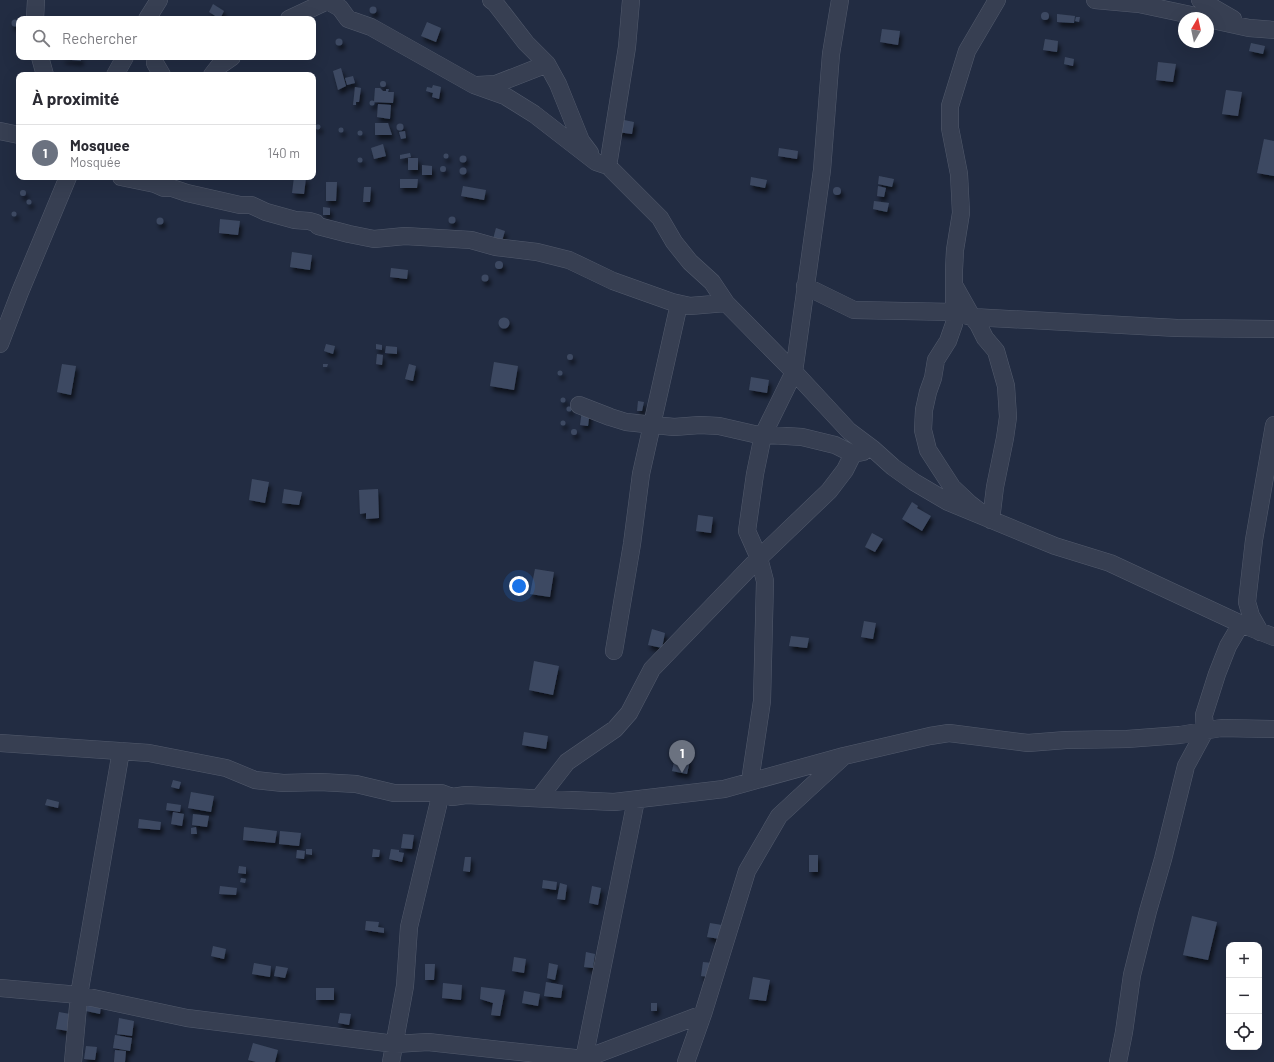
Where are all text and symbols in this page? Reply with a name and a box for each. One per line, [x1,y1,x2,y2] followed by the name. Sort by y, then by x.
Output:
[1178,12,1214,48] north arrow
[16,16,316,60] search box
[30,27,52,49] icon: search
[62,29,138,47] text: Rechercher
[32,88,119,108] text: À proximité
[70,136,130,154] text: Mosquee
[43,145,47,161] text: 1
[268,145,300,161] text: 140 m
[70,154,121,170] text: Mosquée
[509,576,529,596] your location
[669,740,695,773] pin: 1
[1226,942,1262,1050] map controls
[1226,942,1262,978] button: +
[1226,978,1262,1014] button: −
[1226,1014,1262,1050] button: locate

